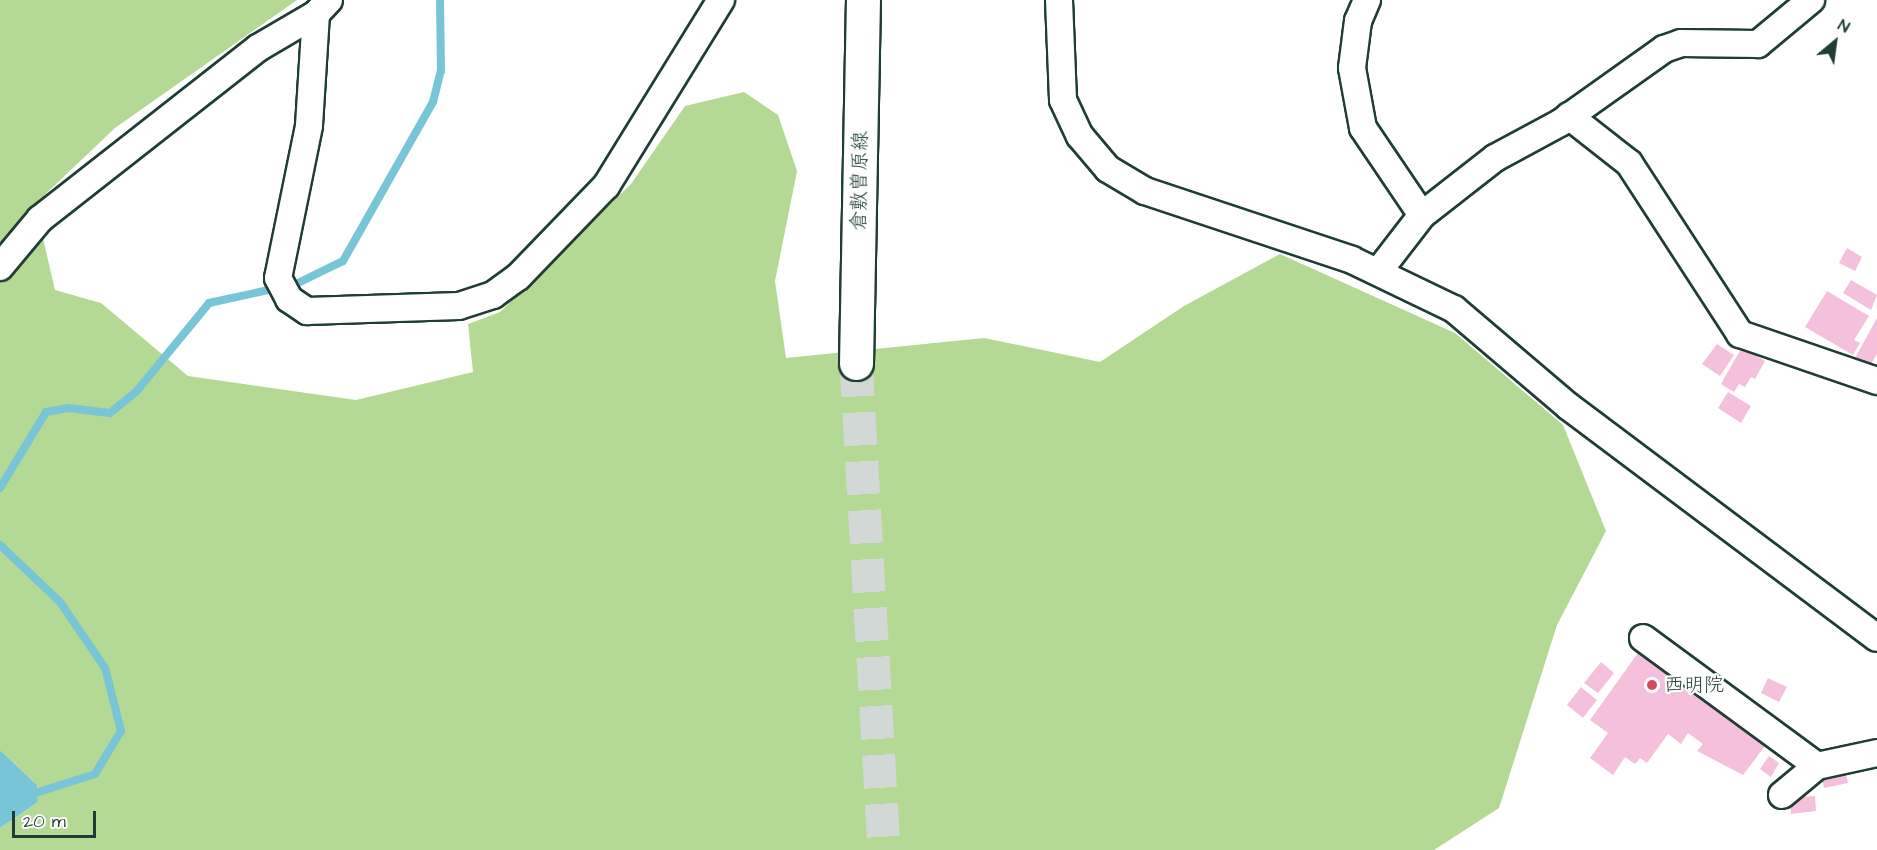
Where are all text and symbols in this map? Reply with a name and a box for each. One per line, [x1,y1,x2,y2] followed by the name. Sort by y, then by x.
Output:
[1805,12,1865,72] north arrow
[1834,14,1853,38] text: N
[847,131,873,231] street label: 倉敷曽原線
[1664,673,1724,697] place label: 西明院
[1645,678,1659,692] marker: 西明院
[15,799,99,837] scale bar
[23,809,66,834] text: 20 m

